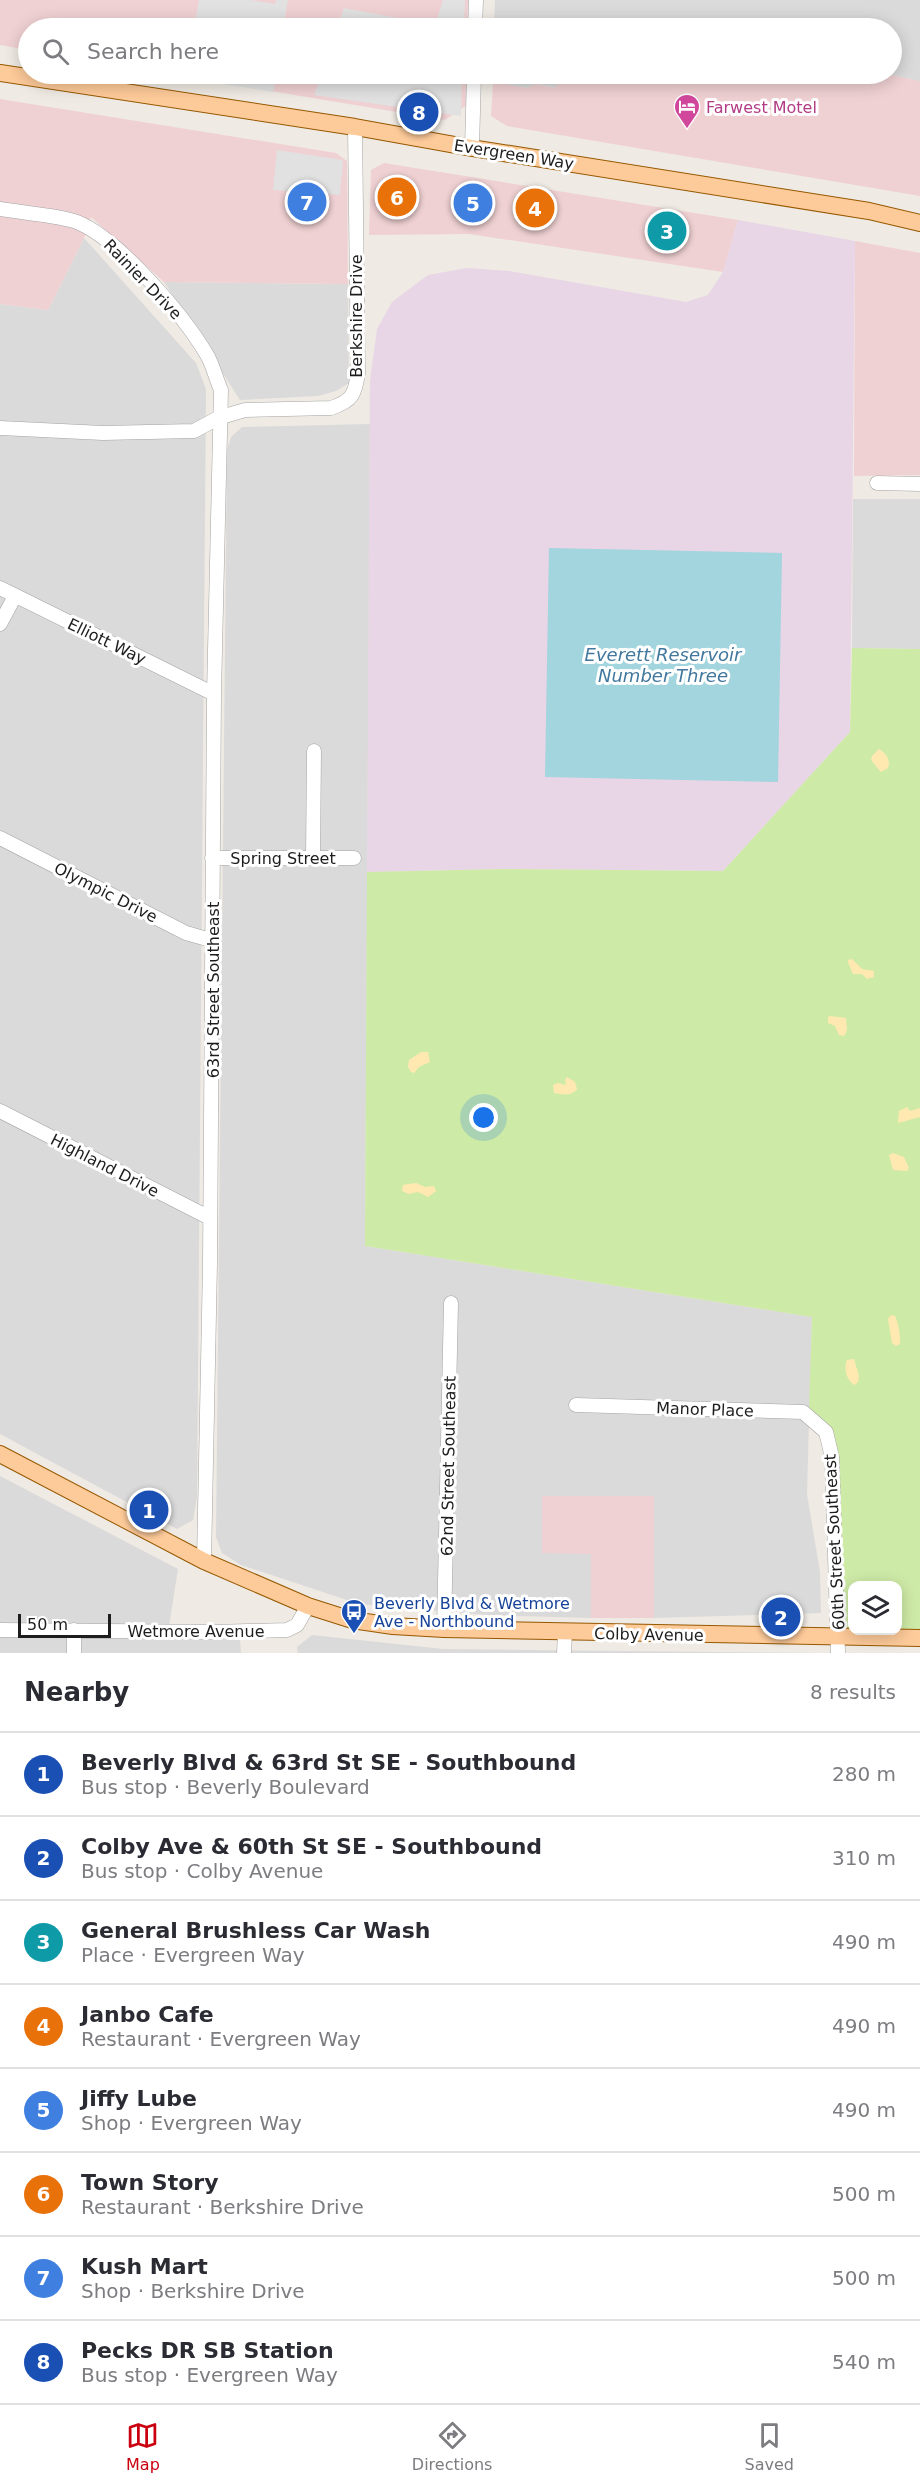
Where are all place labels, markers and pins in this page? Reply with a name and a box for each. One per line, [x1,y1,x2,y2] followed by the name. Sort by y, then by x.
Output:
[400,90,438,134] pin: 8
[672,92,702,130] hotel icon: Farwest Motel
[706,98,817,117] place label: Farwest Motel
[378,174,416,220] pin: 6
[288,180,326,224] pin: 7
[454,180,492,226] pin: 5
[516,186,554,230] pin: 4
[648,208,686,254] pin: 3
[130,1488,168,1532] pin: 1
[374,1594,570,1631] place label: Beverly Blvd & Wetmore Ave - Northbound
[762,1594,800,1640] pin: 2
[339,1597,369,1635] bus stop icon: Beverly Blvd & Wetmore Ave - Northbound

